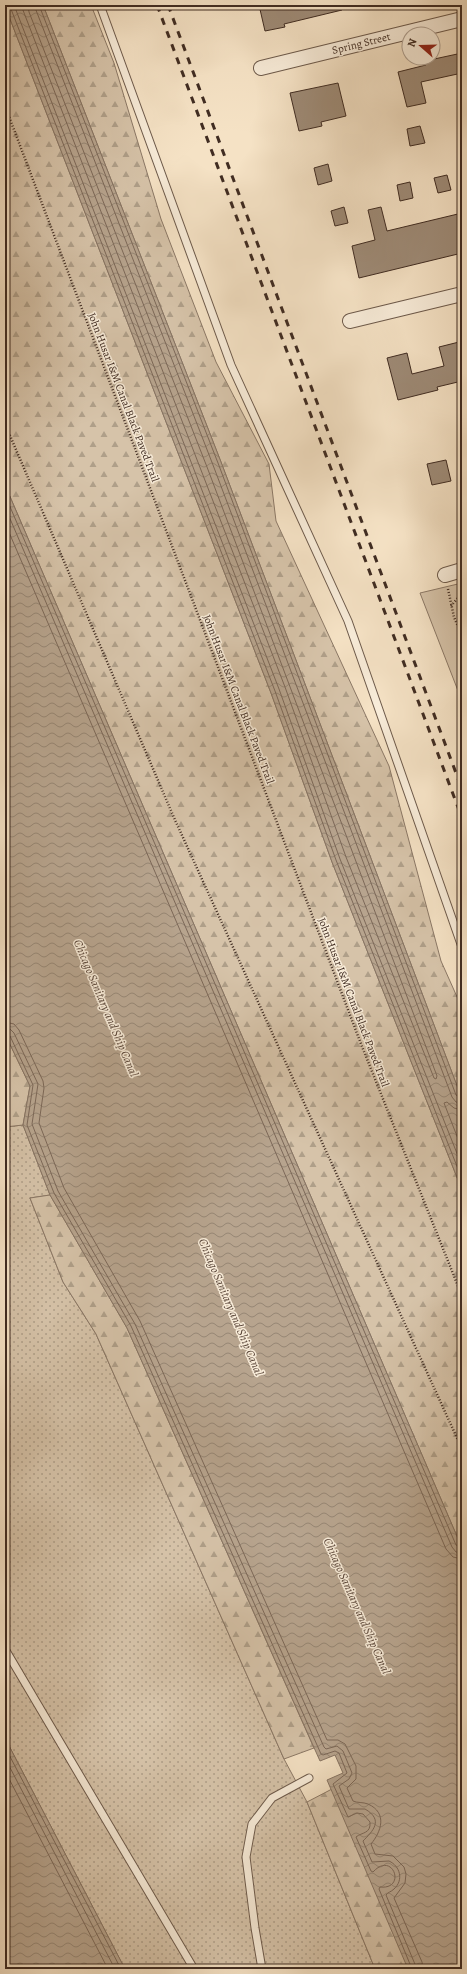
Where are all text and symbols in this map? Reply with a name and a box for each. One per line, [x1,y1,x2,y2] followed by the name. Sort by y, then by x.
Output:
[401,26,441,66] north arrow
[330,29,392,58] street label: Spring Street
[404,36,420,49] text: N
[84,310,163,484] street label: John Husar I&M Canal Black Paved Trail
[199,612,278,786] street label: John Husar I&M Canal Black Paved Trail
[314,915,393,1089] street label: John Husar I&M Canal Black Paved Trail
[70,937,142,1079] water label: Chicago Sanitary and Ship Canal
[195,1236,267,1378] water label: Chicago Sanitary and Ship Canal
[320,1535,394,1677] water label: Chicago Sanitary and Ship Canal

